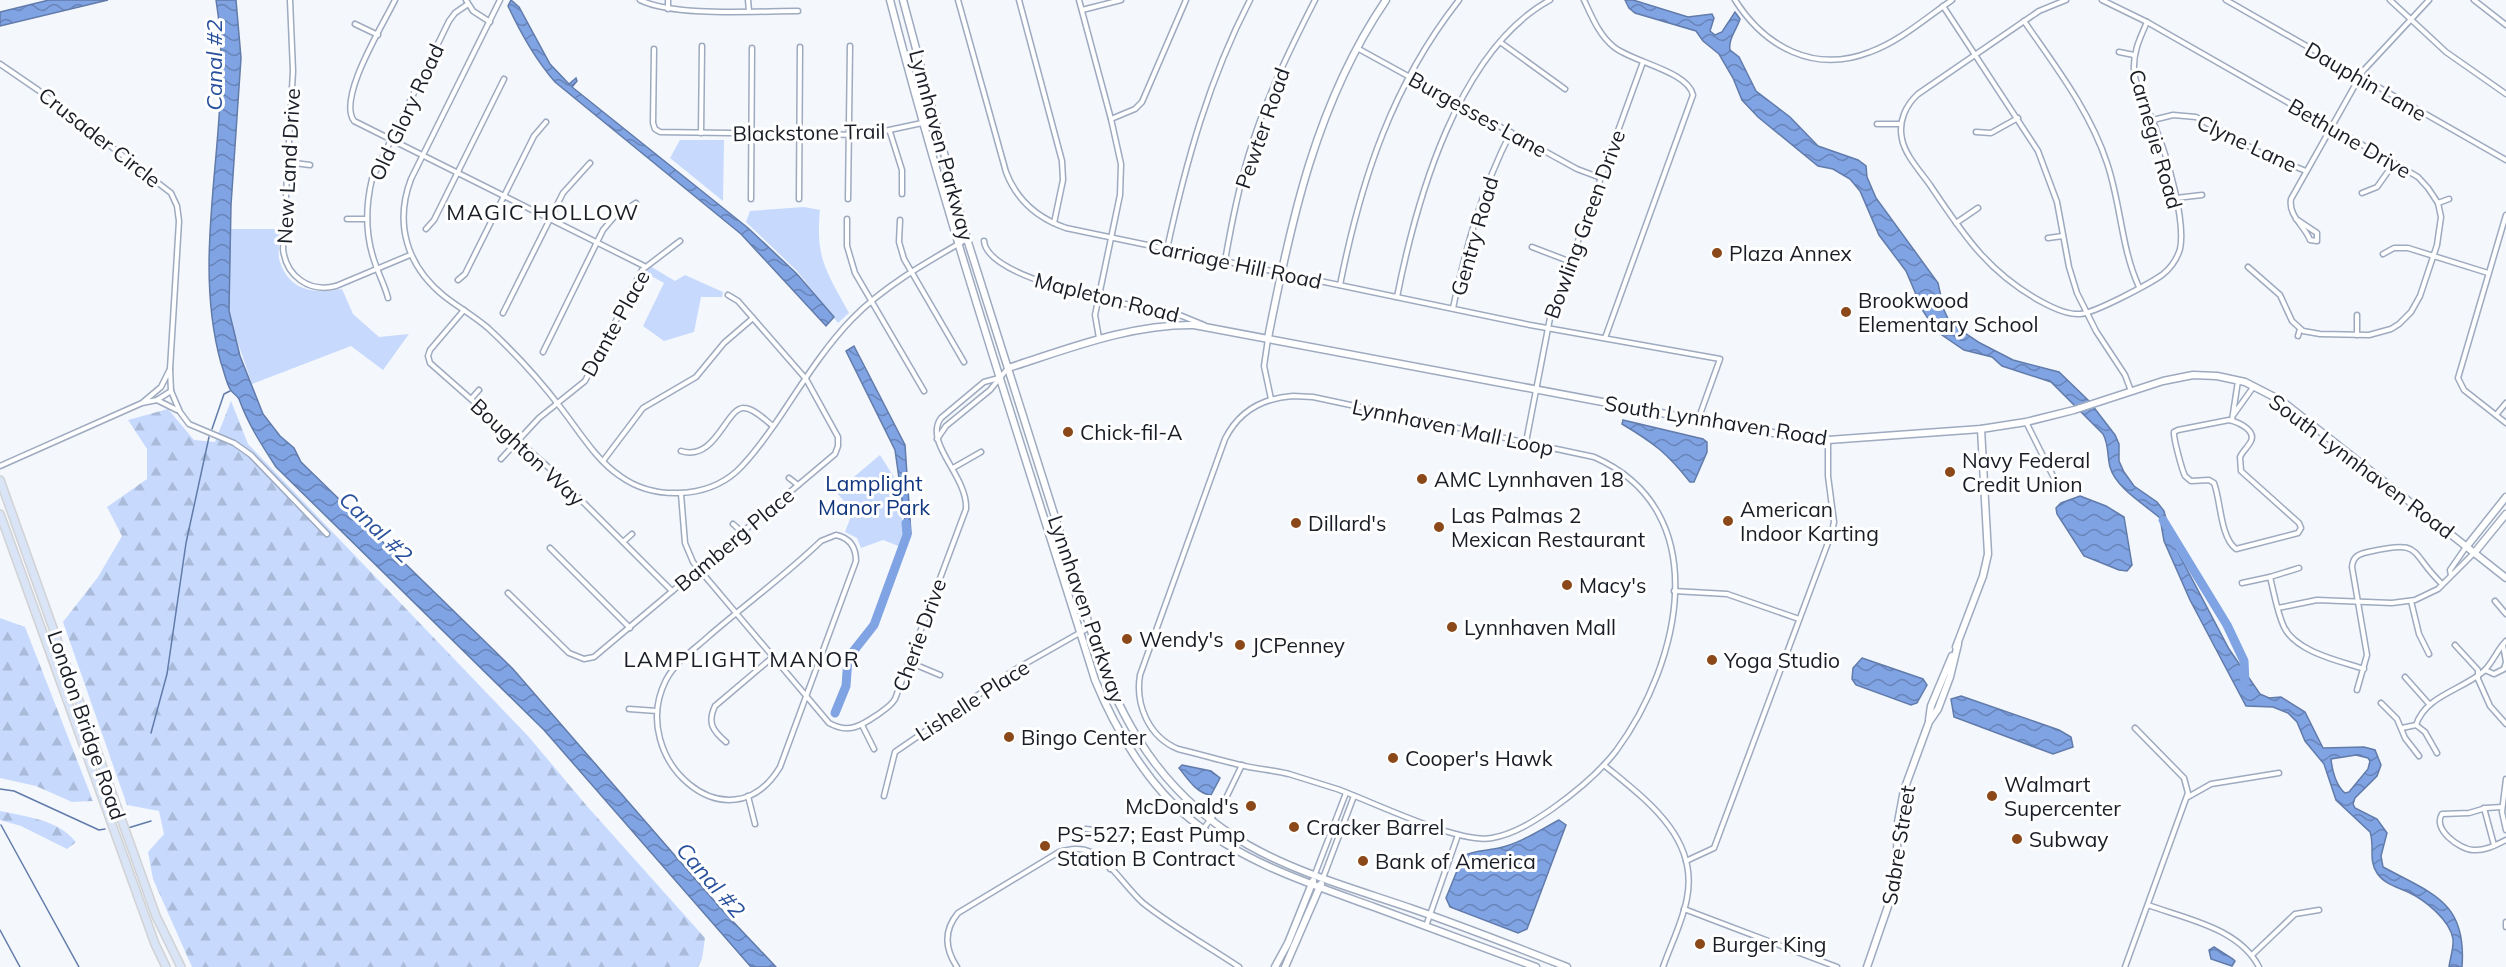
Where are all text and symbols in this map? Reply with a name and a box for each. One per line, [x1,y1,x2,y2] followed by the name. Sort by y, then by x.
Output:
[200,19,228,111] water label: Canal #2
[2301,36,2431,126] street label: Dauphin Lane
[363,39,449,185] street label: Old Glory Road
[904,47,980,243] street label: Lynnhaven Parkway
[1229,64,1295,192] street label: Pewter Road
[1404,65,1552,163] street label: Burgesses Lane
[2124,66,2188,212] street label: Carnegie Road
[34,81,166,193] street label: Crusader Circle
[271,87,305,245] street label: New Land Drive
[2284,92,2416,184] street label: Bethune Drive
[2193,109,2301,177] street label: Clyne Lane
[732,118,886,146] street label: Blackstone Trail
[1538,126,1630,322] street label: Bowling Green Drive
[1445,173,1503,299] street label: Gentry Road
[446,198,640,226] district label: MAGIC HOLLOW
[1146,232,1324,294] street label: Carriage Hill Road
[1729,240,1852,266] place label: Plaza Annex
[1710,246,1724,260] marker: Plaza Annex
[575,265,655,381] street label: Dante Place
[1032,266,1182,328] street label: Mapleton Road
[1858,287,2039,337] place label: Brookwood Elementary School
[1839,305,1853,319] marker: Brookwood Elementary School
[2264,388,2460,544] street label: South Lynnhaven Road
[1603,390,1829,450] street label: South Lynnhaven Road
[466,393,590,511] street label: Boughton Way
[1350,393,1556,461] street label: Lynnhaven Mall Loop
[1080,419,1183,445] place label: Chick-fil-A
[1061,425,1075,439] marker: Chick-fil-A
[1962,447,2090,497] place label: Navy Federal Credit Union
[1943,465,1957,479] marker: Navy Federal Credit Union
[1434,466,1624,492] place label: AMC Lynnhaven 18
[818,470,930,520] park label: Lamplight Manor Park
[1415,472,1429,486] marker: AMC Lynnhaven 18
[669,482,799,596] street label: Bamberg Place
[333,485,419,569] water label: Canal #2
[1740,496,1879,546] place label: American Indoor Karting
[1451,502,1645,552] place label: Las Palmas 2 Mexican Restaurant
[1308,510,1386,536] place label: Dillard's
[1043,512,1131,706] street label: Lynnhaven Parkway
[1721,514,1735,528] marker: American Indoor Karting
[1289,516,1303,530] marker: Dillard's
[1432,520,1446,534] marker: Las Palmas 2 Mexican Restaurant
[1579,572,1646,598] place label: Macy's
[887,575,951,695] street label: Cherie Drive
[1560,578,1574,592] marker: Macy's
[1464,614,1616,640] place label: Lynnhaven Mall
[1445,620,1459,634] marker: Lynnhaven Mall
[1139,626,1224,652] place label: Wendy's
[42,627,132,823] street label: London Bridge Road
[1120,632,1134,646] marker: Wendy's
[1252,632,1345,658] place label: JCPenney
[1233,638,1247,652] marker: JCPenney
[624,645,860,673] district label: LAMPLIGHT MANOR
[1723,647,1840,673] place label: Yoga Studio
[1705,653,1719,667] marker: Yoga Studio
[910,654,1034,746] street label: Lishelle Place
[1021,724,1147,750] place label: Bingo Center
[1002,730,1016,744] marker: Bingo Center
[1405,745,1553,771] place label: Cooper's Hawk
[1386,751,1400,765] marker: Cooper's Hawk
[2004,771,2121,821] place label: Walmart Supercenter
[1876,783,1920,907] street label: Sabre Street
[1985,789,1999,803] marker: Walmart Supercenter
[1125,793,1239,819] place label: McDonald's
[1244,799,1258,813] marker: McDonald's
[1306,814,1444,840] place label: Cracker Barrel
[1287,820,1301,834] marker: Cracker Barrel
[1057,821,1245,871] place label: PS-527; East Pump Station B Contract
[2029,826,2108,852] place label: Subway
[2010,832,2024,846] marker: Subway
[670,836,752,924] water label: Canal #2
[1038,839,1052,853] marker: PS-527; East Pump Station B Contract
[1375,848,1536,874] place label: Bank of America
[1356,854,1370,868] marker: Bank of America
[1712,931,1826,957] place label: Burger King
[1693,937,1707,951] marker: Burger King

